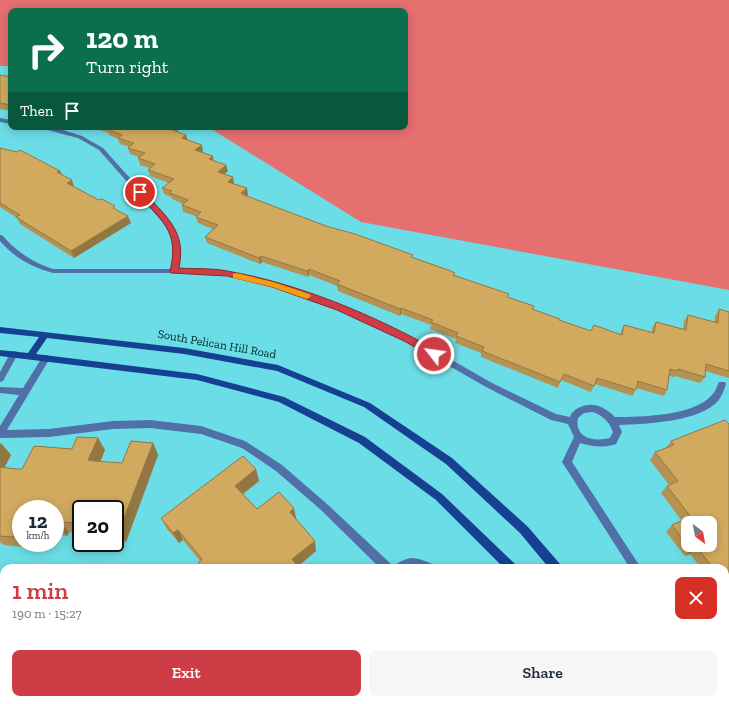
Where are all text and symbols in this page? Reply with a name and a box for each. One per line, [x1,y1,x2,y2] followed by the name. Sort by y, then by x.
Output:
[86,22,158,55] text: 120 m
[20,24,72,76] icon: right
[86,56,168,78] text: Turn right
[61,100,83,122] icon: arrive
[20,102,53,120] text: Then
[123,175,157,209] pin
[129,181,151,203] icon: arrive
[157,327,278,361] street label: South Pelican Hill Road
[413,333,455,375] position arrow
[72,500,124,552] speed limit sign: 20
[29,509,47,533] text: 12
[681,516,717,552] north arrow
[681,516,717,552] map controls
[27,530,49,542] text: km/h
[12,576,68,605] text: 1 min
[675,577,717,619] button: close
[12,606,82,621] text: 190 m · 15:27
[12,650,361,696] button: Exit
[369,650,717,696] button: Share

